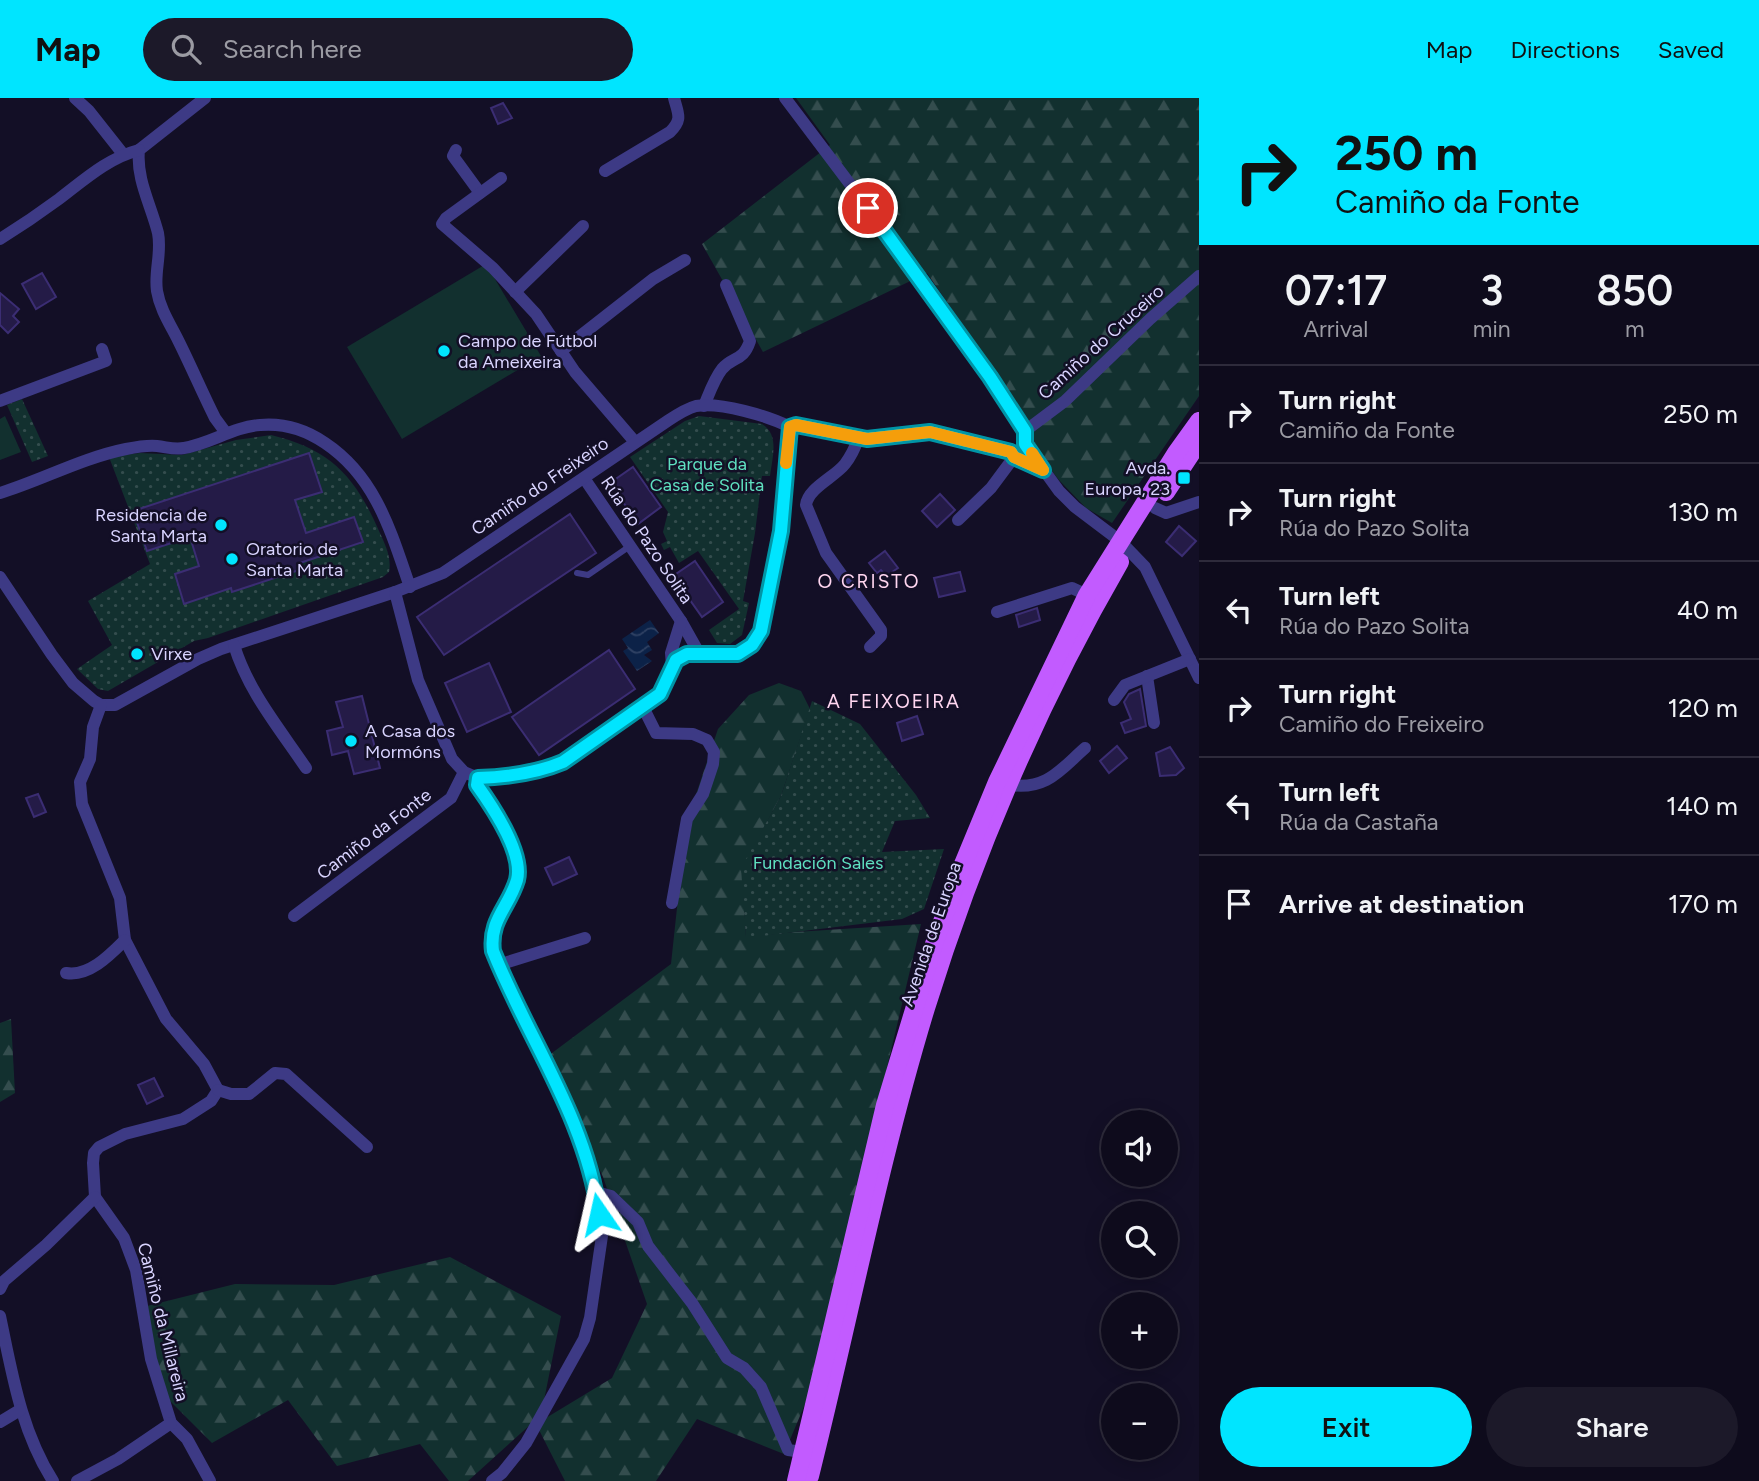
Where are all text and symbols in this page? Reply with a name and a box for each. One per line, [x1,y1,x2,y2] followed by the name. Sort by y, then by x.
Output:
[143,18,633,81] search box
[35,30,101,69] text: Map
[167,30,205,68] icon: search
[223,33,362,65] text: Search here
[1426,35,1472,64] text: Map
[1510,35,1620,64] text: Directions
[1658,35,1724,64] text: Saved
[1335,123,1478,182] text: 250 m
[1220,126,1311,217] icon: right
[838,178,898,238] pin
[1335,183,1579,221] text: Camiño da Fonte
[849,189,887,227] icon: arrive
[1285,265,1387,316] text: 07:17
[1480,265,1503,316] text: 3
[1596,265,1673,316] text: 850
[1034,280,1168,404] street label: Camiño do Cruceiro
[1303,315,1368,343] text: Arrival
[1473,315,1511,343] text: min
[1625,315,1645,343] text: m
[458,330,597,373] place label: Campo de Fútbol da Ameixeira
[436,343,452,359] marker: Campo de Fútbol da Ameixeira
[1279,384,1396,416] text: Turn right
[1220,395,1258,433] icon: right
[1663,398,1738,430] text: 250 m
[1279,416,1455,444] text: Camiño da Fonte
[467,432,613,540] street label: Camiño do Freixeiro
[650,453,764,496] park label: Parque da Casa de Solita
[1085,457,1170,500] place label: Avda. Europa, 23
[1176,470,1192,486] marker: Avda. Europa, 23
[596,472,698,608] street label: Rúa do Pazo Solita
[1279,482,1396,514] text: Turn right
[1220,493,1258,531] icon: right
[1668,496,1738,528] text: 130 m
[95,504,207,547] place label: Residencia de Santa Marta
[1279,514,1470,542] text: Rúa do Pazo Solita
[213,517,229,533] marker: Residencia de Santa Marta
[246,538,343,581] place label: Oratorio de Santa Marta
[224,551,240,567] marker: Oratorio de Santa Marta
[817,570,921,593] district label: O CRISTO
[1279,580,1380,612] text: Turn left
[1220,591,1258,629] icon: left
[1677,594,1738,626] text: 40 m
[1279,612,1470,640] text: Rúa do Pazo Solita
[151,643,192,665] place label: Virxe
[129,646,145,662] marker: Virxe
[1279,678,1396,710] text: Turn right
[1220,689,1258,727] icon: right
[827,690,961,713] district label: A FEIXOEIRA
[1668,692,1738,724] text: 120 m
[1279,710,1484,738] text: Camiño do Freixeiro
[365,720,455,763] place label: A Casa dos Mormóns
[343,733,359,749] marker: A Casa dos Mormóns
[1279,776,1380,808] text: Turn left
[312,784,436,884] street label: Camiño da Fonte
[1220,787,1258,825] icon: left
[1666,790,1738,822] text: 140 m
[1279,808,1439,836] text: Rúa da Castaña
[753,852,883,874] park label: Fundación Sales
[896,859,966,1009] street label: Avenida de Europa
[1220,885,1258,923] icon: arrive
[1279,888,1524,920] text: Arrive at destination
[1668,888,1738,920] text: 170 m
[1101,1110,1178,1460] map controls
[1101,1110,1178,1187] button: sound
[562,1177,636,1251] position arrow
[1101,1201,1178,1278] button: search
[133,1240,193,1404] street label: Camiño da Millareira
[1101,1292,1178,1369] button: +
[1101,1383,1178,1460] button: −
[1220,1387,1472,1467] button: Exit
[1486,1387,1738,1467] button: Share

